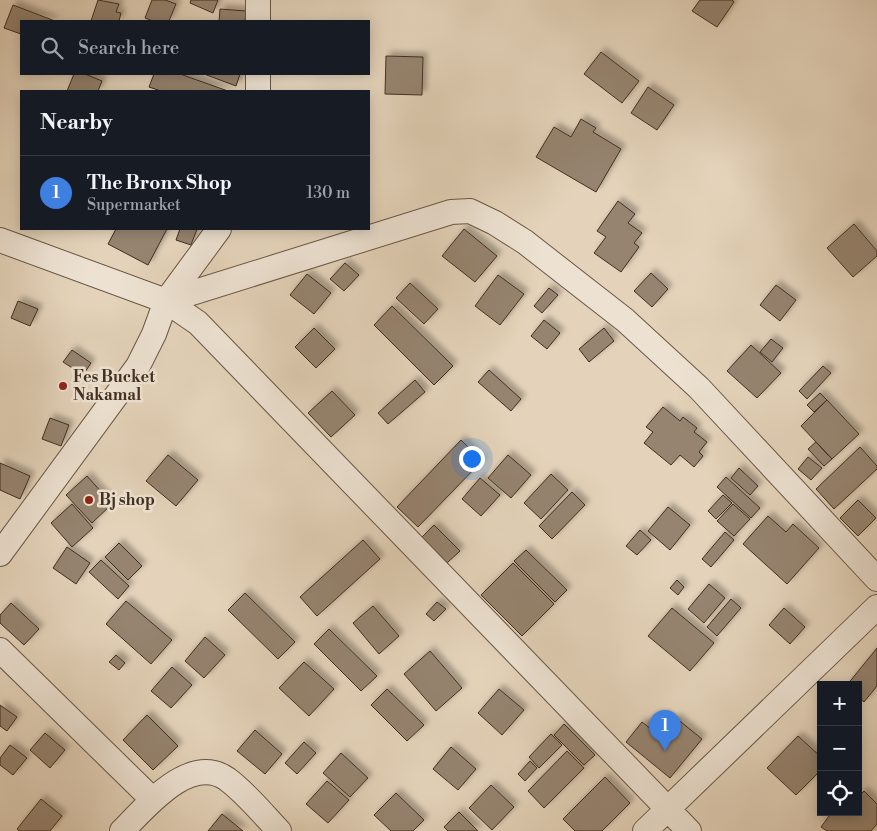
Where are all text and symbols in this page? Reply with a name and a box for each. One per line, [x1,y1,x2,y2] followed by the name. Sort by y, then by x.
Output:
[20,20,370,75] search box
[38,34,66,62] icon: search
[78,36,179,60] text: Search here
[40,110,113,136] text: Nearby
[87,171,232,195] text: The Bronx Shop
[52,183,60,203] text: 1
[306,183,350,203] text: 130 m
[87,195,181,215] text: Supermarket
[73,367,155,405] place label: Fes Bucket Nakamal
[57,380,69,392] marker: Fes Bucket Nakamal
[459,446,485,472] your location
[99,490,155,510] place label: Bj shop
[83,494,95,506] marker: Bj shop
[817,681,862,816] map controls
[817,681,862,726] button: +
[649,710,681,751] pin: 1
[817,726,862,771] button: −
[817,771,862,816] button: locate

